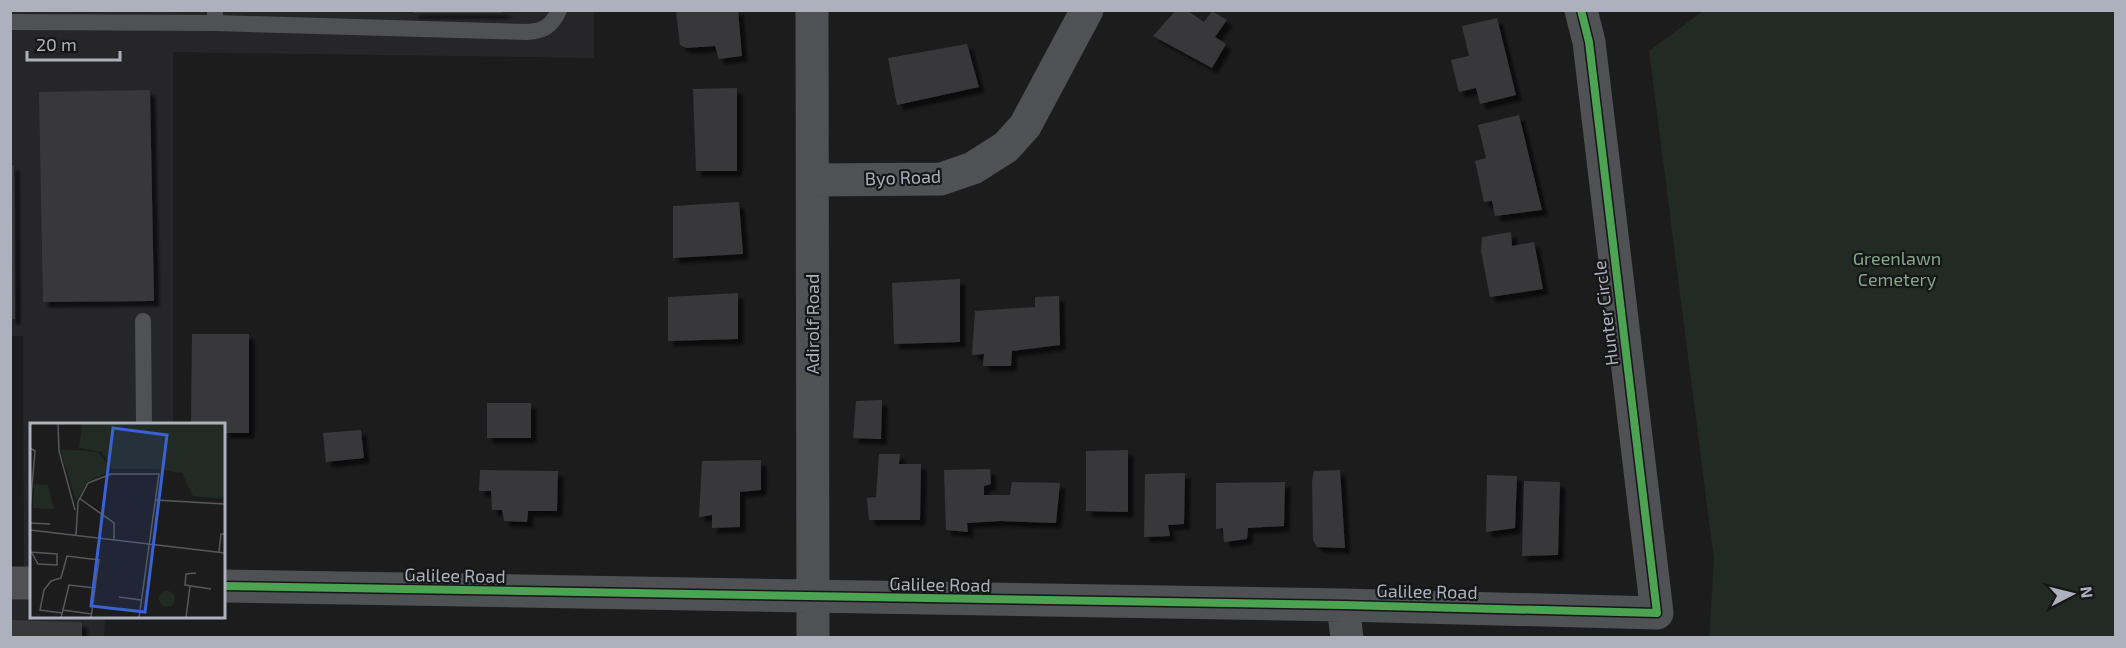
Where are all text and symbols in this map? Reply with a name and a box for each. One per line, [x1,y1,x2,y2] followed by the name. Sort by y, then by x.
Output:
[27,24,120,62] scale bar
[36,33,77,55] text: 20 m
[864,165,941,189] street label: Byo Road
[1853,247,1941,290] park label: Greenlawn Cemetery
[1588,259,1622,367] street label: Hunter Circle
[801,274,823,374] street label: Adirolf Road
[30,423,225,618] inset map
[404,563,506,587] street label: Galilee Road
[2042,564,2102,624] north arrow
[889,572,991,596] street label: Galilee Road
[1376,579,1478,603] street label: Galilee Road
[2077,585,2098,599] text: N

